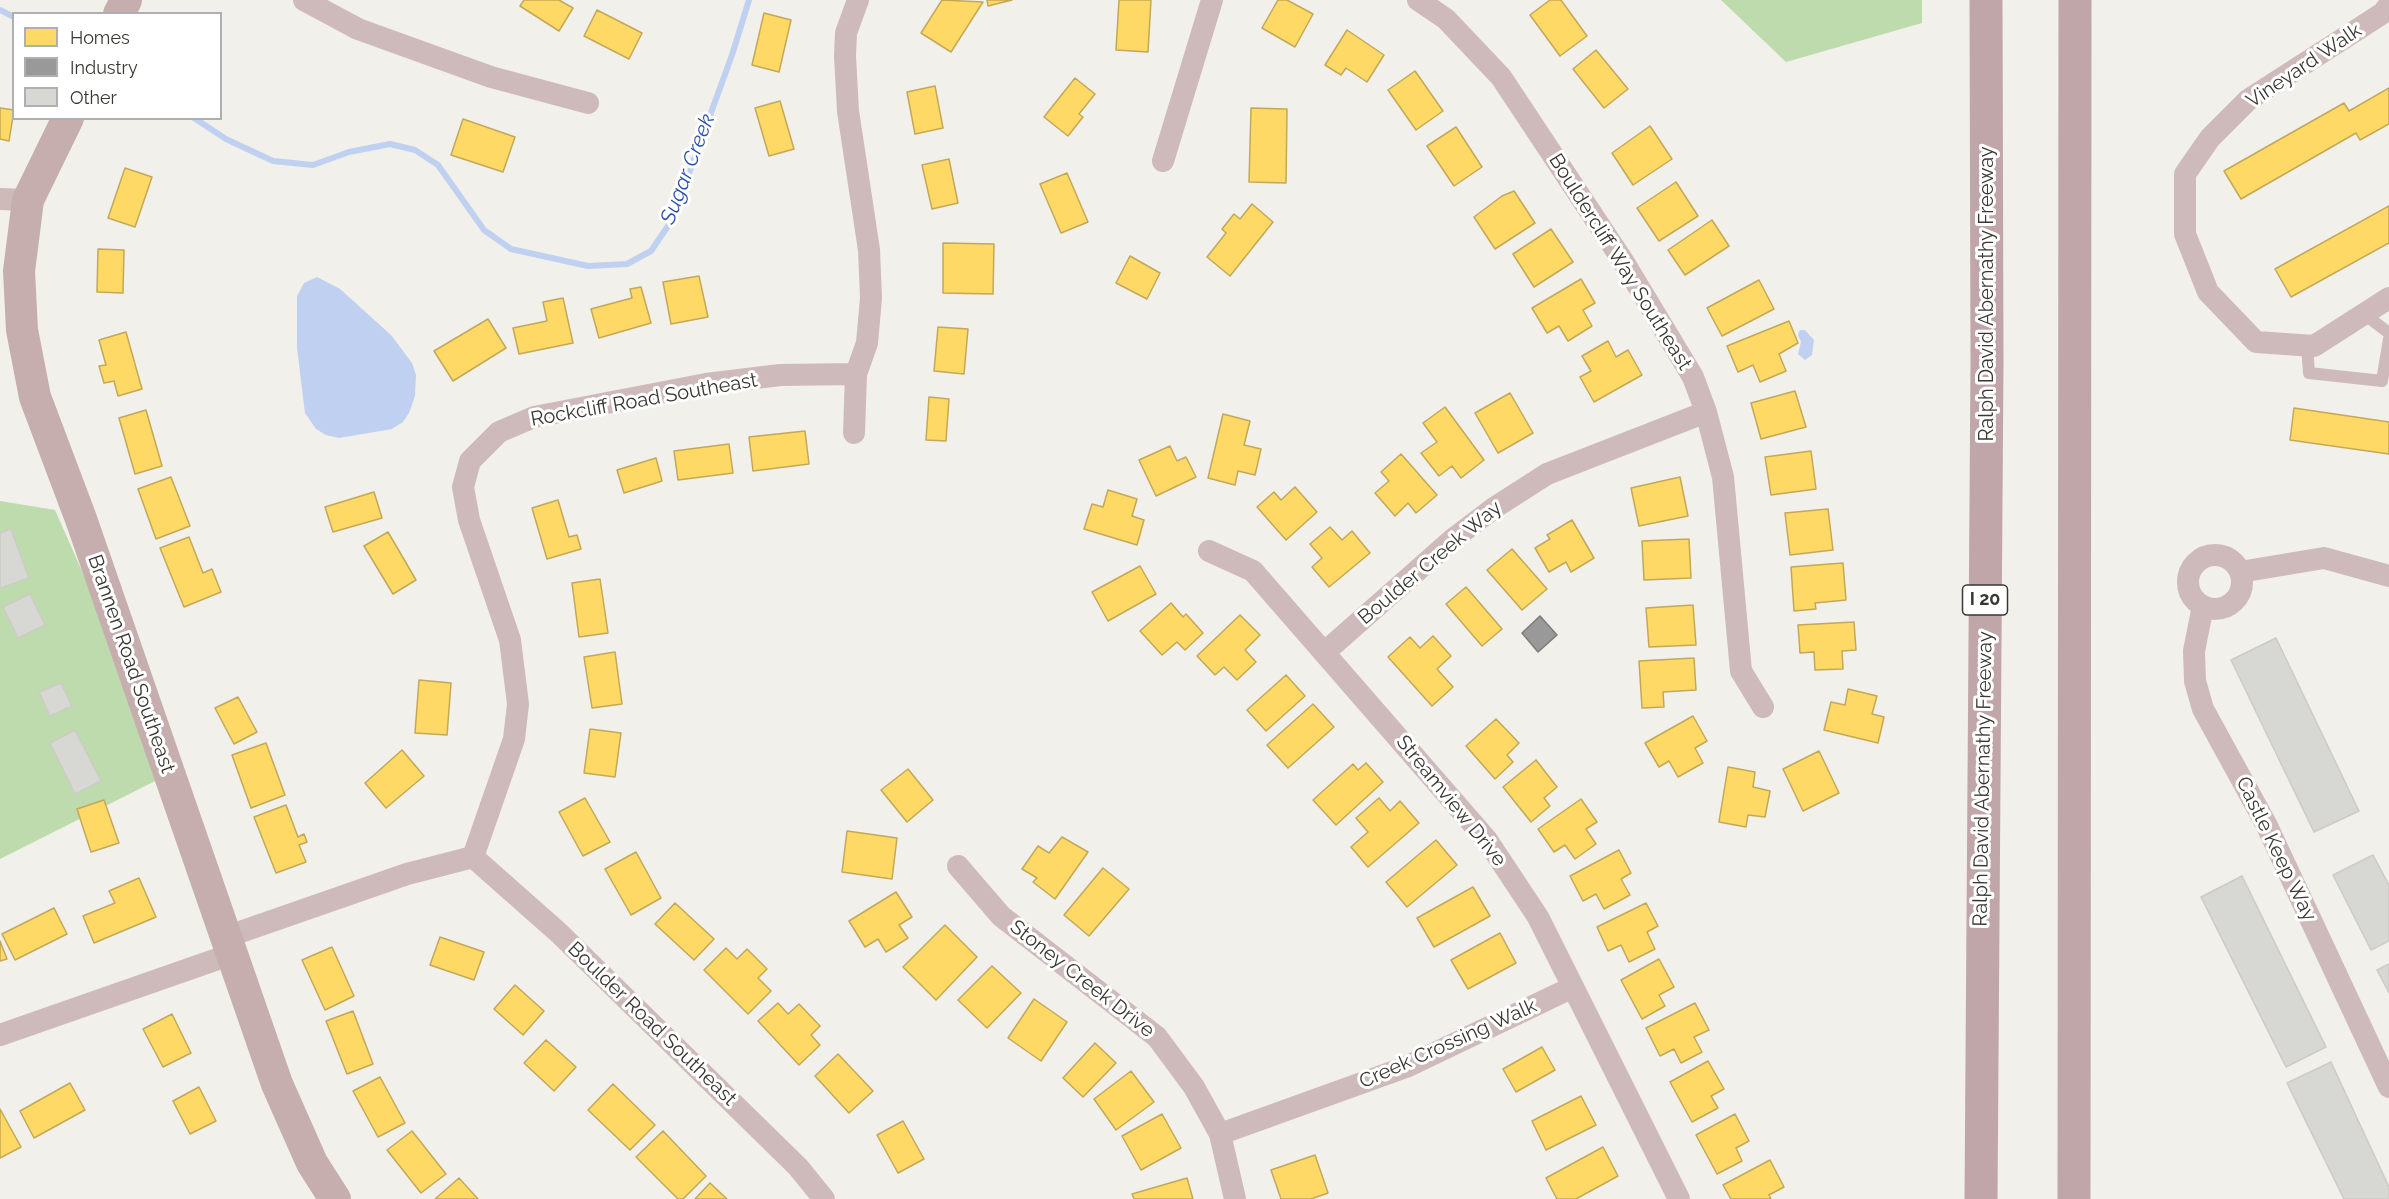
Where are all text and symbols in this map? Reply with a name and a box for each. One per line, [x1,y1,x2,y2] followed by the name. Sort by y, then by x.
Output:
[12,12,222,120] legend
[2242,19,2366,113] street label: Vineyard Walk
[70,27,130,48] text: Homes
[70,57,138,78] text: Industry
[70,87,117,108] text: Other
[655,110,721,228] water label: Sugar Creek
[1975,146,1999,442] street label: Ralph David Abernathy Freeway
[1543,149,1697,375] street label: Bouldercliff Way Southeast
[529,368,759,432] street label: Rockcliff Road Southeast
[1353,496,1507,630] street label: Boulder Creek Way
[82,552,180,776] street label: Brannen Road Southeast
[1962,585,2008,615] road number: I 20
[1968,631,1998,927] street label: Ralph David Abernathy Freeway
[1391,731,1511,871] street label: Streamview Drive
[2231,773,2321,925] street label: Castle Keep Way
[1005,915,1159,1043] street label: Stoney Creek Drive
[563,937,741,1111] street label: Boulder Road Southeast
[1356,994,1540,1094] street label: Creek Crossing Walk

